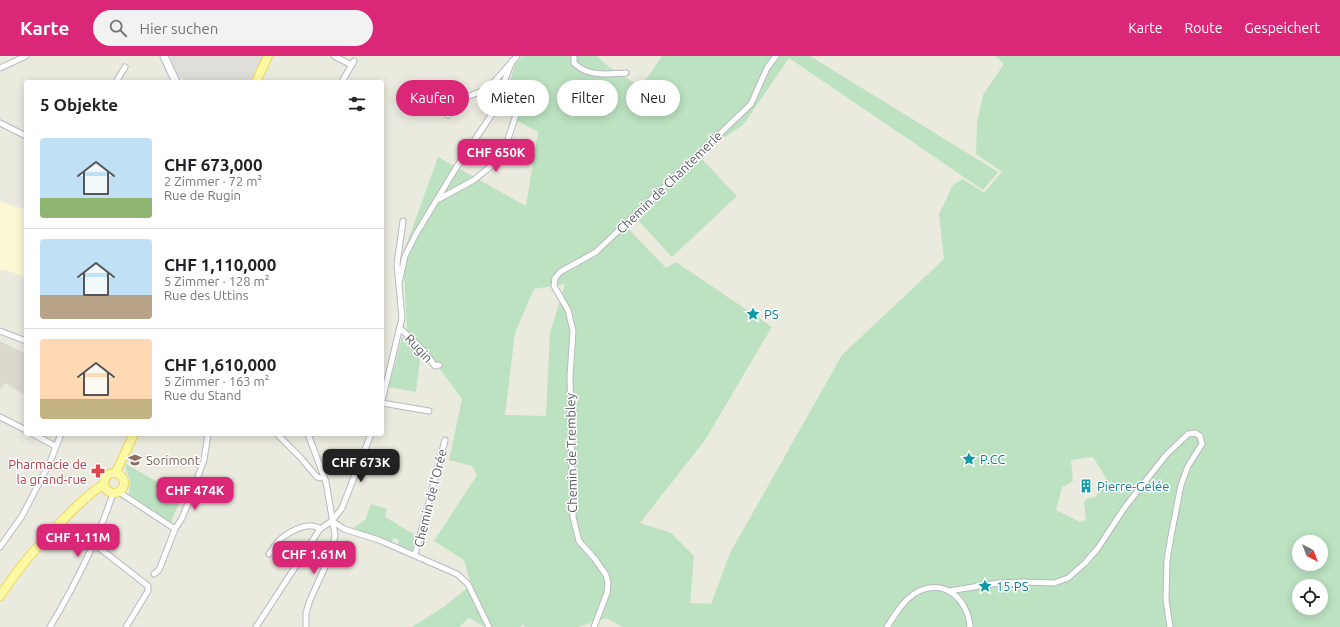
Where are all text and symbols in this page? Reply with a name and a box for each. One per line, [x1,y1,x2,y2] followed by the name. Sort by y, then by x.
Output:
[93,10,373,46] search box
[20,17,69,39] text: Karte
[107,17,129,39] icon: search
[139,20,218,37] text: Hier suchen
[1128,20,1162,36] text: Karte
[1184,20,1223,36] text: Route
[1245,20,1320,36] text: Gespeichert
[396,80,469,116] chip: Kaufen
[477,80,549,116] chip: Mieten
[557,80,618,116] chip: Filter
[626,80,680,116] chip: Neu
[346,93,368,115] icon: filters
[40,95,118,114] text: 5 Objekte
[614,128,724,236] street label: Chemin de Chantemerle
[455,139,537,173] pin: CHF 650K
[467,145,525,159] text: CHF 650K
[72,154,120,202] icon: home
[164,155,262,174] text: CHF 673,000
[164,174,262,188] text: 2 Zimmer · 72 m²
[164,188,241,202] text: Rue de Rugin
[72,255,120,303] icon: home
[164,255,276,274] text: CHF 1,110,000
[164,274,270,288] text: 5 Zimmer · 128 m²
[164,288,248,302] text: Rue des Uttins
[745,306,761,322] place icon: PS
[764,307,779,321] place label: PS
[402,331,436,365] street label: Rugin
[72,355,120,403] icon: home
[164,355,276,374] text: CHF 1,610,000
[164,374,270,388] text: 5 Zimmer · 163 m²
[164,388,241,402] text: Rue du Stand
[563,393,579,513] street label: Chemin de Trembley
[411,447,449,549] street label: Chemin de l'Orée
[320,449,402,483] pin: CHF 673K
[961,451,977,467] place icon: P.CC
[127,452,143,468] school or university icon: Sorimont
[980,452,1005,466] place label: P.CC
[146,453,200,467] place label: Sorimont
[332,455,390,469] text: CHF 673K
[8,457,87,486] place label: Pharmacie de la grand-rue
[90,463,106,479] pharmacy icon: Pharmacie de la grand-rue
[154,477,236,511] pin: CHF 474K
[1078,478,1094,494] building icon: Pierre-Gelée
[1097,479,1169,493] place label: Pierre-Gelée
[166,483,224,497] text: CHF 474K
[32,524,124,558] pin: CHF 1.11M
[46,530,110,544] text: CHF 1.11M
[1292,535,1328,571] north arrow
[1292,535,1328,615] map controls
[268,541,360,575] pin: CHF 1.61M
[282,547,346,561] text: CHF 1.61M
[977,578,993,594] place icon: 15·PS
[996,579,1029,593] place label: 15·PS
[1292,579,1328,615] button: locate

